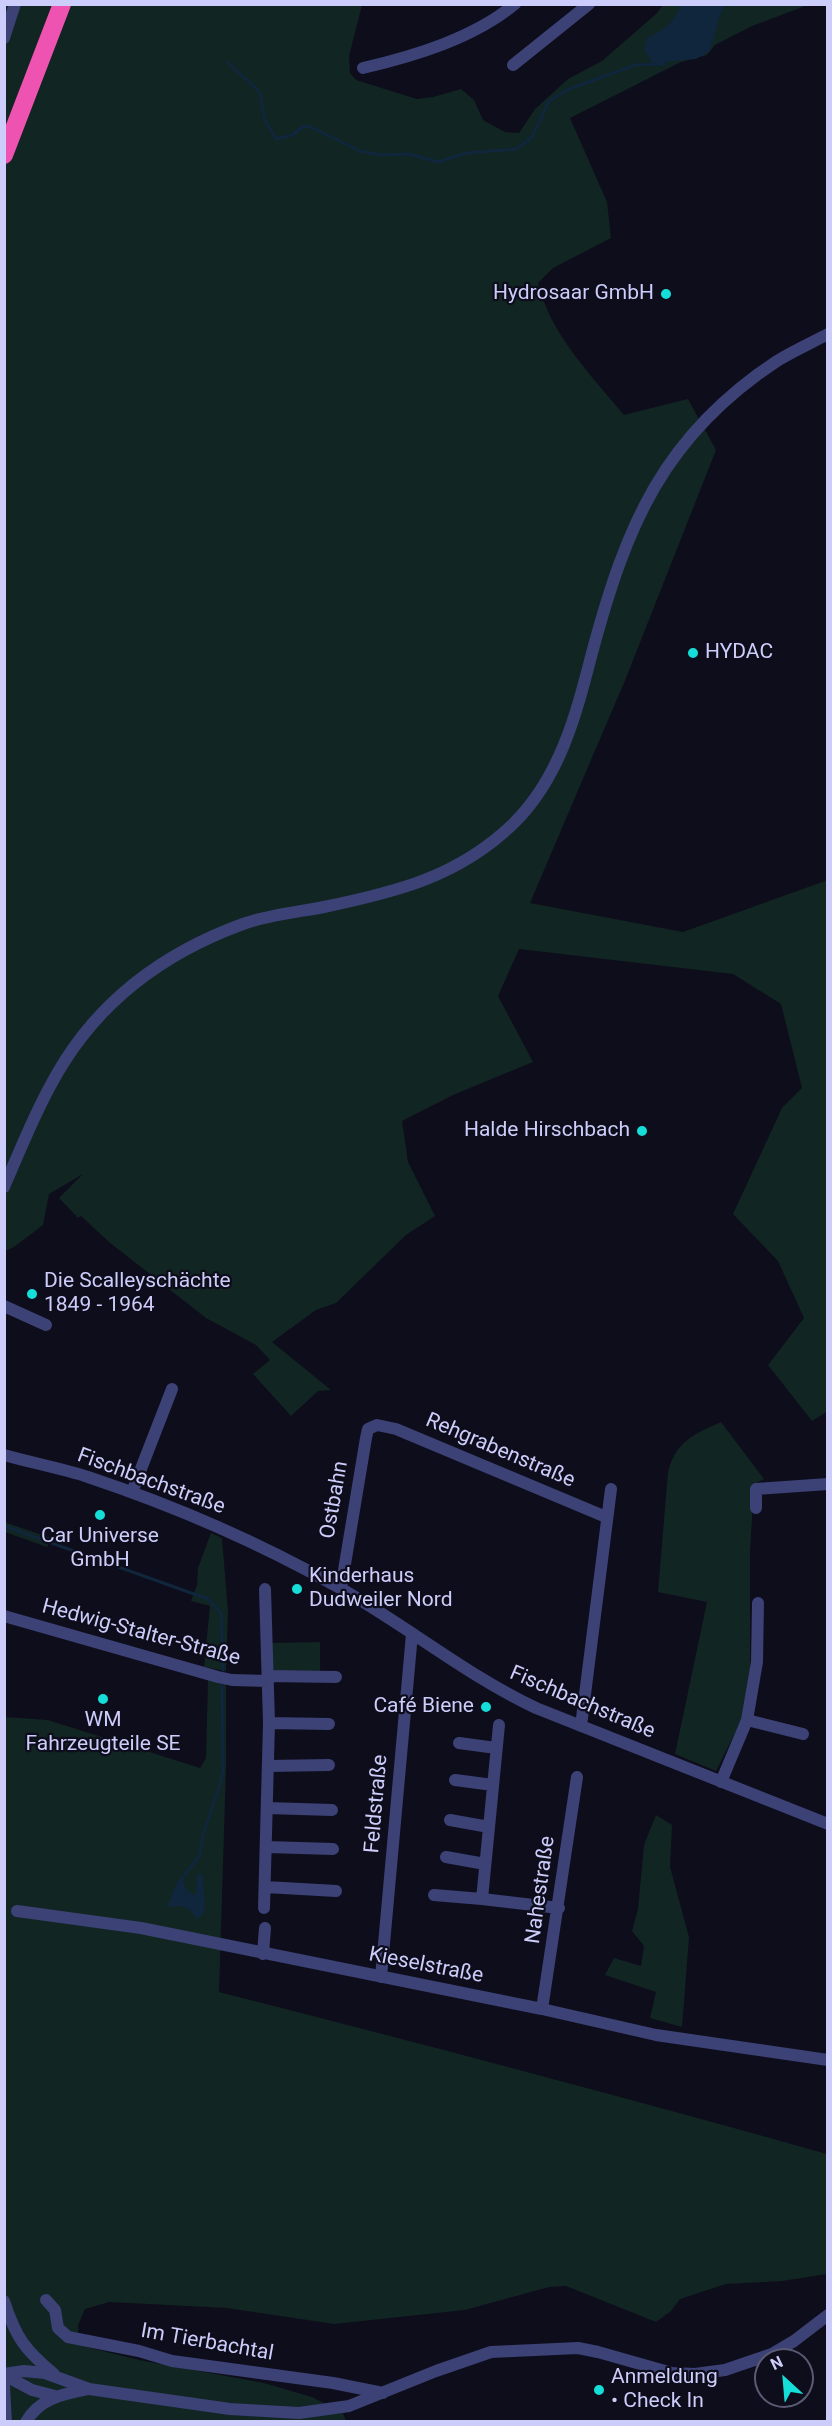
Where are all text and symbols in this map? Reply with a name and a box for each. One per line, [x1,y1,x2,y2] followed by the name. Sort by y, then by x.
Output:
[493,281,654,307] place label: Hydrosaar GmbH
[659,287,673,301] marker: Hydrosaar GmbH
[705,640,773,666] place label: HYDAC
[686,646,700,660] marker: HYDAC
[464,1118,630,1144] place label: Halde Hirschbach
[635,1124,649,1138] marker: Halde Hirschbach
[44,1269,231,1319] place label: Die Scalleyschächte 1849 - 1964
[25,1287,39,1301] marker: Die Scalleyschächte 1849 - 1964
[422,1408,578,1494] street label: Rehgrabenstraße
[74,1444,228,1520] street label: Fischbachstraße
[316,1459,354,1541] street label: Ostbahn
[93,1508,107,1522] marker: Car Universe GmbH
[41,1524,159,1574] place label: Car Universe GmbH
[309,1564,453,1614] place label: Kinderhaus Dudweiler Nord
[290,1582,304,1596] marker: Kinderhaus Dudweiler Nord
[39,1594,243,1672] street label: Hedwig-Stalter-Straße
[506,1661,658,1745] street label: Fischbachstraße
[96,1692,110,1706] marker: WM Fahrzeugteile SE
[373,1694,474,1720] place label: Café Biene
[479,1700,493,1714] marker: Café Biene
[25,1708,181,1758] place label: WM Fahrzeugteile SE
[360,1754,394,1854] street label: Feldstraße
[521,1834,561,1946] street label: Nahestraße
[367,1943,485,1989] street label: Kieselstraße
[139,2319,275,2367] street label: Im Tierbachtal
[754,2348,814,2408] north arrow
[768,2352,786,2374] text: N
[611,2365,718,2415] place label: Anmeldung • Check In
[592,2383,606,2397] marker: Anmeldung • Check In

